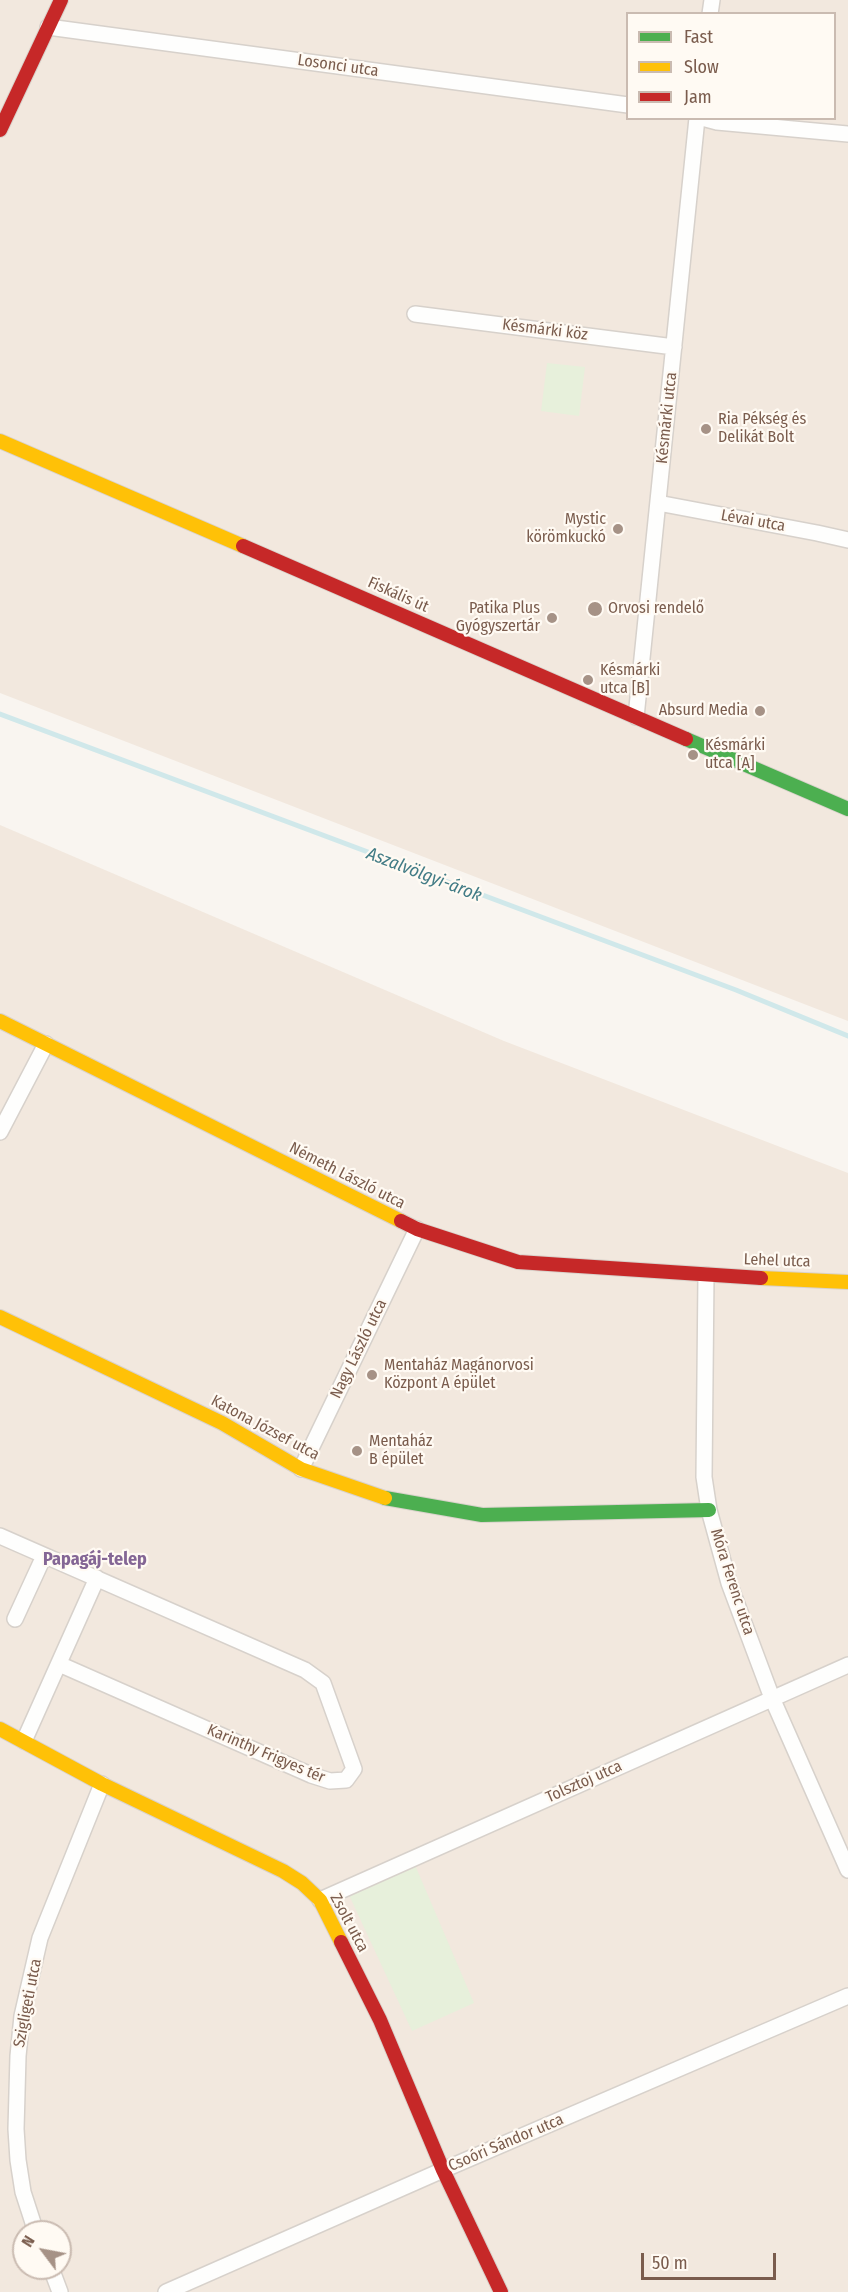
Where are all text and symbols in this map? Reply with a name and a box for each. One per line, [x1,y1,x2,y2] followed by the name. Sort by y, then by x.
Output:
[626,12,836,120] legend
[684,26,713,48] text: Fast
[296,51,380,81] street label: Losonci utca
[684,56,719,78] text: Slow
[684,86,712,108] text: Jam
[501,315,589,345] street label: Késmárki köz
[653,371,681,465] street label: Késmárki utca
[718,410,806,448] place label: Ria Pékség és Delikát Bolt
[699,422,713,436] marker: Ria Pékség és Delikát Bolt
[719,506,787,536] street label: Lévai utca
[526,510,606,548] place label: Mystic körömkuckó
[611,522,625,536] marker: Mystic körömkuckó
[365,573,431,617] street label: Fiskális út
[456,599,540,637] place label: Patika Plus Gyógyszertár
[608,599,704,619] place label: Orvosi rendelő
[586,600,604,618] marker: Orvosi rendelő
[545,611,559,625] marker: Patika Plus Gyógyszertár
[600,661,660,699] place label: Késmárki utca [B]
[581,673,595,687] marker: Késmárki utca [B]
[659,701,748,721] place label: Absurd Media
[753,704,767,718] marker: Absurd Media
[705,736,765,774] place label: Késmárki utca [A]
[686,748,700,762] marker: Késmárki utca [A]
[363,843,485,907] water label: Aszalvölgyi-árok
[286,1139,408,1213] street label: Németh László utca
[743,1250,811,1272] street label: Lehel utca
[327,1296,391,1402] street label: Nagy László utca
[384,1356,534,1394] place label: Mentaház Magánorvosi Központ A épület
[365,1368,379,1382] marker: Mentaház Magánorvosi Központ A épület
[208,1391,322,1465] street label: Katona József utca
[369,1432,432,1470] place label: Mentaház B épület
[350,1444,364,1458] marker: Mentaház B épület
[706,1526,758,1638] street label: Móra Ferenc utca
[43,1549,147,1571] district label: Papagáj-telep
[204,1720,328,1788] street label: Karinthy Frigyes tér
[543,1757,625,1807] street label: Tolsztoj utca
[326,1890,372,1956] street label: Zsolt utca
[10,1957,46,2049] street label: Szigligeti utca
[445,2110,567,2176] street label: Csoóri Sándor utca
[12,2220,72,2280] north arrow
[17,2232,39,2250] text: N
[644,2241,779,2279] scale bar
[652,2252,688,2274] text: 50 m

